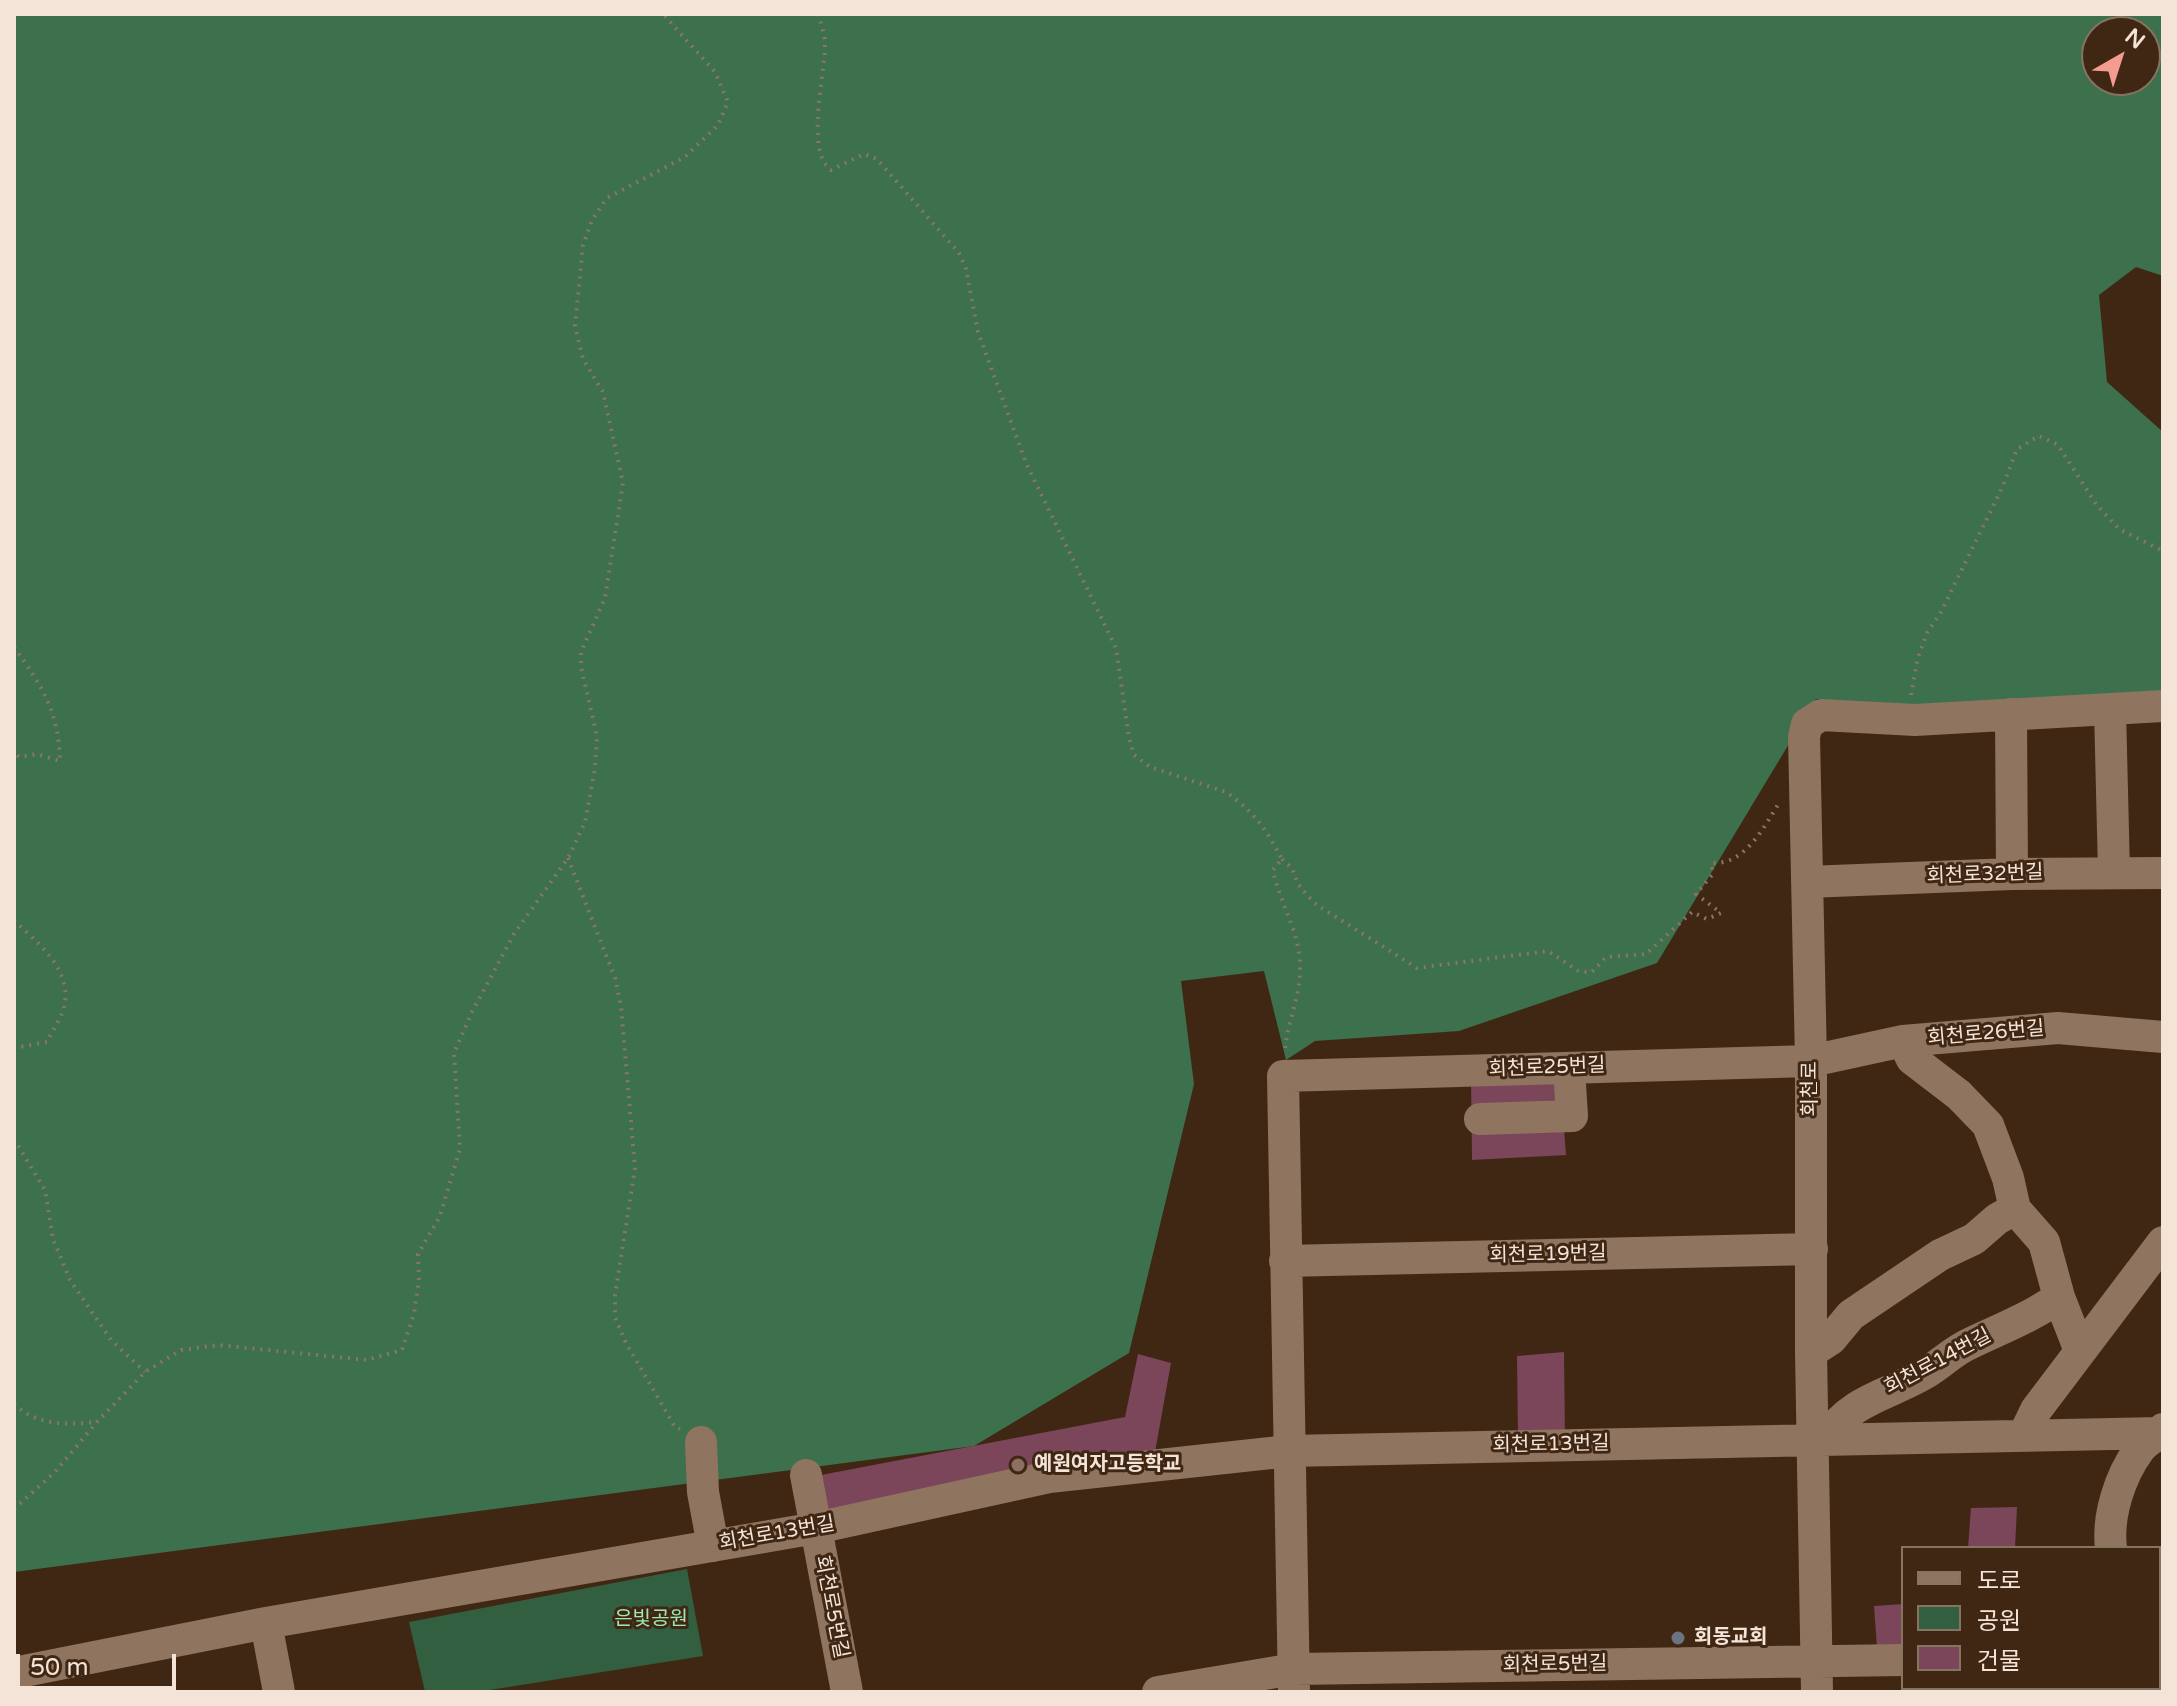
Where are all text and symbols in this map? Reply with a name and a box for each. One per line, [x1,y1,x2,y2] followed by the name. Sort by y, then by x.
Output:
[2081,16,2161,96] north arrow
[2120,23,2150,55] text: N
[1926,861,2044,889] street label: 회천로32번길
[1927,1017,2045,1051] street label: 회천로26번길
[1488,1054,1606,1082] street label: 회천로25번길
[1799,1061,1823,1117] street label: 회천로
[1489,1242,1607,1268] street label: 회천로19번길
[1881,1324,1995,1400] street label: 회천로14번길
[1492,1432,1610,1458] street label: 회천로13번길
[1034,1453,1181,1477] place label: 예원여자고등학교
[1009,1456,1027,1474] marker: 예원여자고등학교
[717,1512,837,1556] street label: 회천로13번길
[1901,1546,2161,1690] legend
[809,1553,853,1661] street label: 회천로5번길
[1977,1567,2021,1596] text: 도로
[1977,1607,2021,1636] text: 공원
[614,1608,688,1632] park label: 은빛공원
[1694,1626,1768,1650] place label: 회동교회
[1669,1629,1687,1647] marker: 회동교회
[20,1638,180,1688] scale bar
[1977,1647,2021,1676] text: 건물
[1503,1652,1607,1678] street label: 회천로5번길
[30,1653,88,1682] text: 50 m

